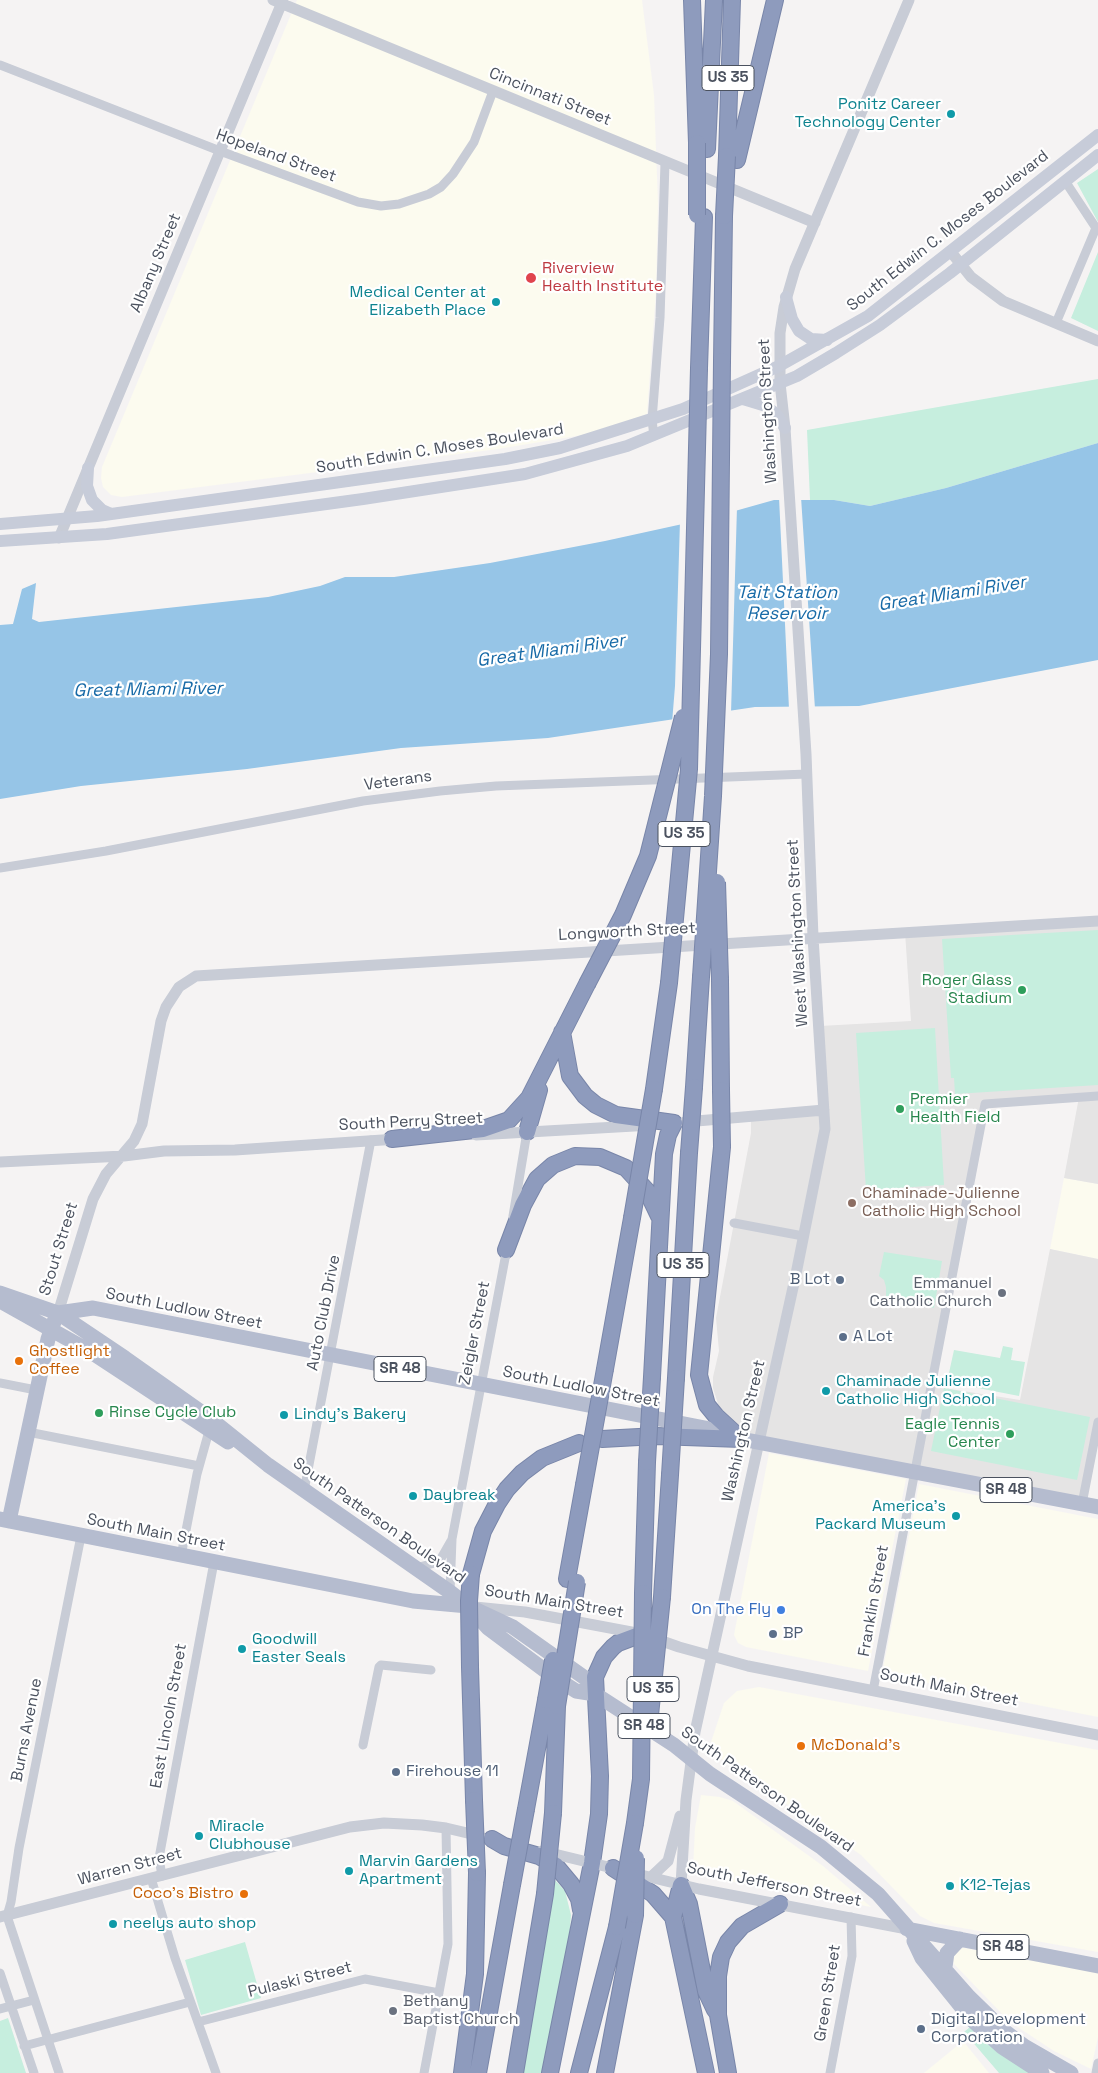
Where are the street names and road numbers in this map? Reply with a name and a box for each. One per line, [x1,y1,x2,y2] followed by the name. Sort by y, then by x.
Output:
[486,64,614,130] street label: Cincinnati Street
[702,66,754,90] road number: US 35
[213,125,339,187] street label: Hopeland Street
[843,146,1053,316] street label: South Edwin C. Moses Boulevard
[126,210,186,316] street label: Albany Street
[755,338,781,484] street label: Washington Street
[315,420,565,478] street label: South Edwin C. Moses Boulevard
[363,767,433,795] street label: Veterans
[658,822,710,846] road number: US 35
[783,839,813,1027] street label: West Washington Street
[558,919,696,945] street label: Longworth Street
[338,1109,484,1135] street label: South Perry Street
[36,1200,82,1298] street label: Stout Street
[657,1252,709,1278] road number: US 35
[303,1253,345,1373] street label: Auto Club Drive
[456,1280,494,1386] street label: Zeigler Street
[104,1284,264,1334] street label: South Ludlow Street
[374,1356,426,1382] road number: SR 48
[718,1358,770,1504] street label: Washington Street
[501,1362,661,1412] street label: South Ludlow Street
[289,1454,469,1588] street label: South Patterson Boulevard
[980,1478,1032,1502] road number: SR 48
[85,1510,227,1556] street label: South Main Street
[855,1544,893,1658] street label: Franklin Street
[483,1582,625,1622] street label: South Main Street
[147,1642,191,1790] street label: East Lincoln Street
[878,1665,1020,1711] street label: South Main Street
[627,1676,679,1702] road number: US 35
[8,1677,46,1783] street label: Burns Avenue
[618,1714,670,1738] road number: SR 48
[677,1723,857,1857] street label: South Patterson Boulevard
[76,1844,184,1890] street label: Warren Street
[685,1859,863,1911] street label: South Jefferson Street
[977,1934,1029,1960] road number: SR 48
[811,1943,845,2043] street label: Green Street
[246,1958,354,2002] street label: Pulaski Street

